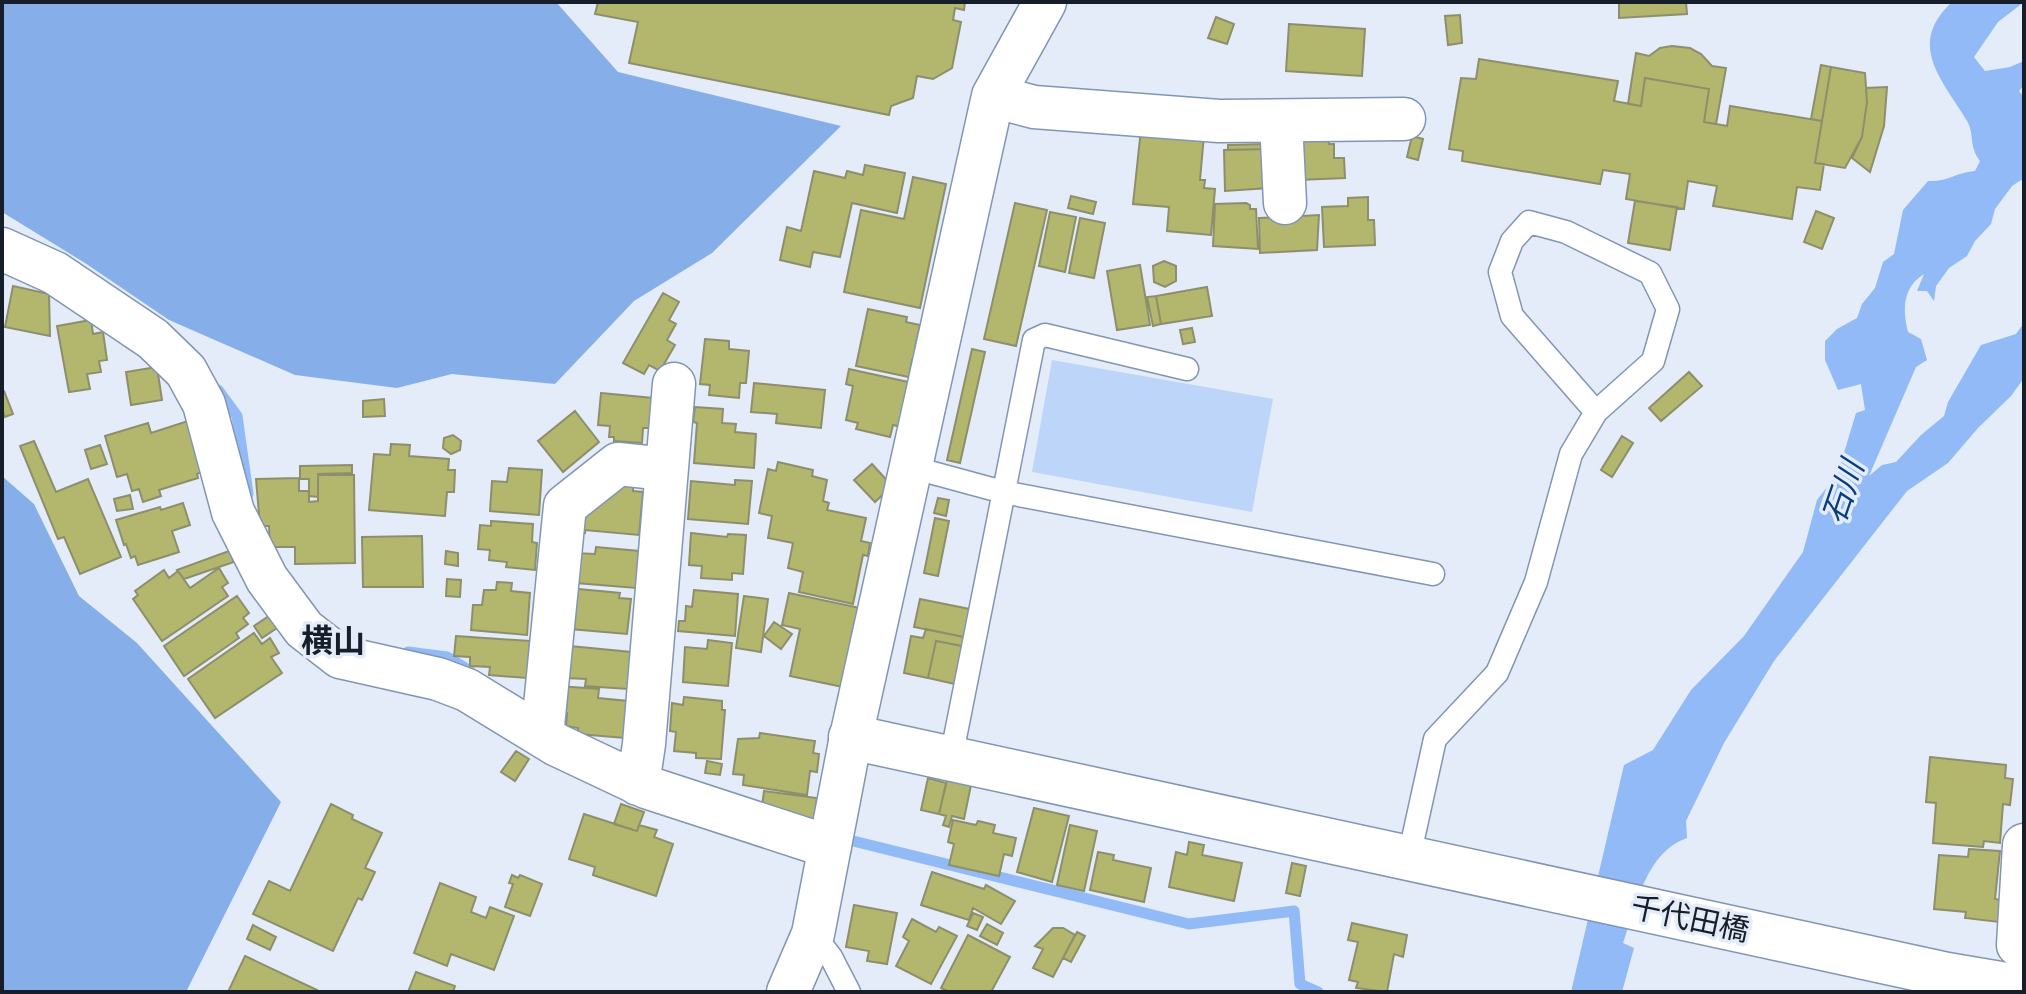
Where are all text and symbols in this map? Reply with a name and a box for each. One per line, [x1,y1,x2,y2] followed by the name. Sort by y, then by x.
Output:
[1814,452,1873,529] water label: 石川
[301,621,365,661] district label: 横山
[1627,887,1753,950] street label: 千代田橋

